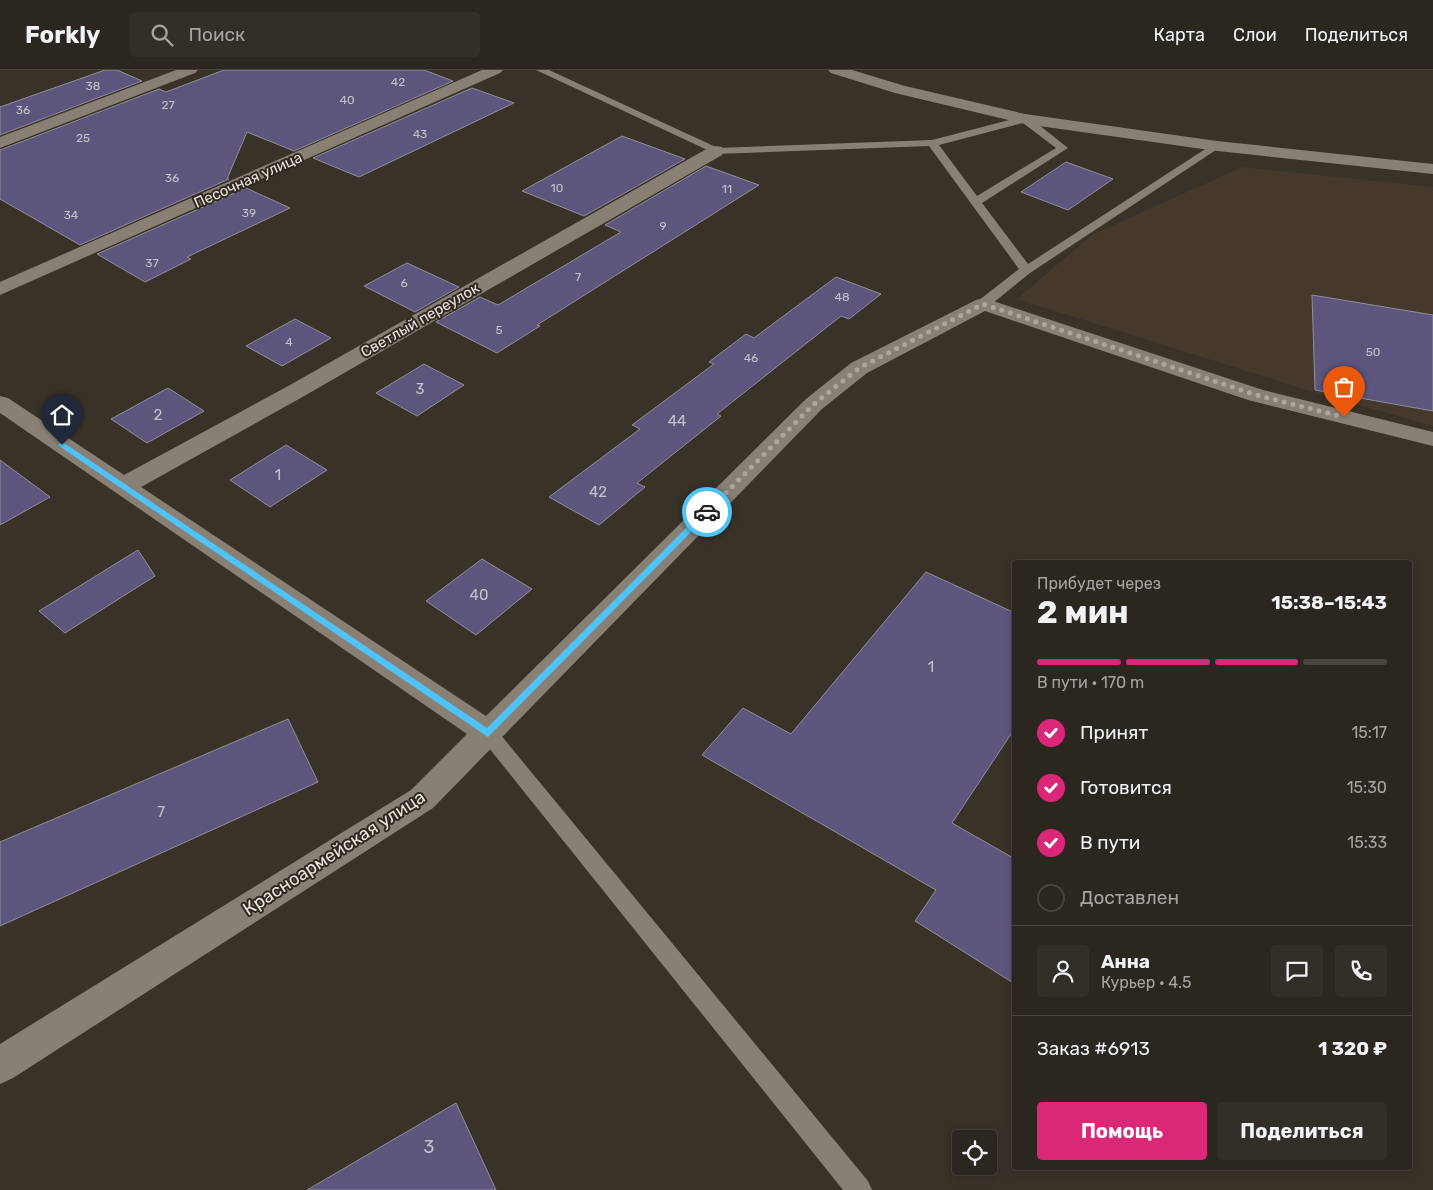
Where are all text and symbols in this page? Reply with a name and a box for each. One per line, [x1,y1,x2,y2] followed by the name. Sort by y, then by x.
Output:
[130,12,480,57] search box
[25,21,100,49] text: Forkly
[148,21,176,49] icon: search
[188,23,245,46] text: Поиск
[1154,24,1205,46] text: Карта
[1233,24,1277,46] text: Слои
[1305,24,1408,46] text: Поделиться
[391,75,405,89] house number: 42
[86,79,100,93] house number: 38
[339,93,355,107] house number: 40
[161,98,175,112] house number: 27
[16,103,30,117] house number: 36
[413,127,427,141] house number: 43
[76,131,90,145] house number: 25
[191,148,305,212] street label: Песочная улица
[165,171,179,185] house number: 36
[551,181,563,195] house number: 10
[722,182,732,196] house number: 11
[242,206,256,220] house number: 39
[64,208,79,222] house number: 34
[659,219,667,233] house number: 9
[145,256,159,270] house number: 37
[575,270,581,284] house number: 7
[400,276,408,290] house number: 6
[357,279,483,361] street label: Светлый переулок
[834,290,850,304] house number: 48
[495,323,503,337] house number: 5
[285,335,293,349] house number: 4
[1366,345,1380,359] house number: 50
[744,351,758,365] house number: 46
[1323,366,1365,417] pin
[1330,373,1358,401] icon: bag
[415,380,425,398] house number: 3
[41,394,83,445] pin
[48,401,76,429] icon: home
[154,406,163,424] house number: 2
[668,412,686,430] house number: 44
[275,466,281,484] house number: 1
[589,483,607,501] house number: 42
[682,487,732,537] courier
[693,498,721,526] icon: car
[1037,574,1161,593] text: Прибудет через
[470,586,488,604] house number: 40
[1271,591,1387,614] text: 15:38–15:43
[1037,593,1129,631] text: 2 мин
[928,658,934,676] house number: 1
[1037,673,1144,692] text: В пути · 170 m
[1037,719,1065,747] icon: check
[1080,721,1148,744] text: Принят
[1351,723,1387,742] text: 15:17
[1037,774,1065,802] icon: check
[1080,776,1172,799] text: Готовится
[1347,778,1387,797] text: 15:30
[239,786,429,920] street label: Красноармейская улица
[157,803,165,821] house number: 7
[1037,829,1065,857] icon: check
[1080,831,1140,854] text: В пути
[1347,833,1387,852] text: 15:33
[1080,886,1179,909] text: Доставлен
[1037,945,1089,997] button: person
[1271,945,1323,997] button: chat
[1335,945,1387,997] button: phone
[1101,950,1150,973] text: Анна
[1101,973,1192,992] text: Курьер · 4.5
[1037,1037,1150,1060] text: Заказ #6913
[1318,1037,1387,1060] text: 1 320 ₽
[1037,1102,1207,1160] button: Помощь
[1217,1102,1387,1160] button: Поделиться
[952,1130,997,1175] map controls
[952,1130,997,1175] button: locate
[424,1136,434,1158] house number: 3

